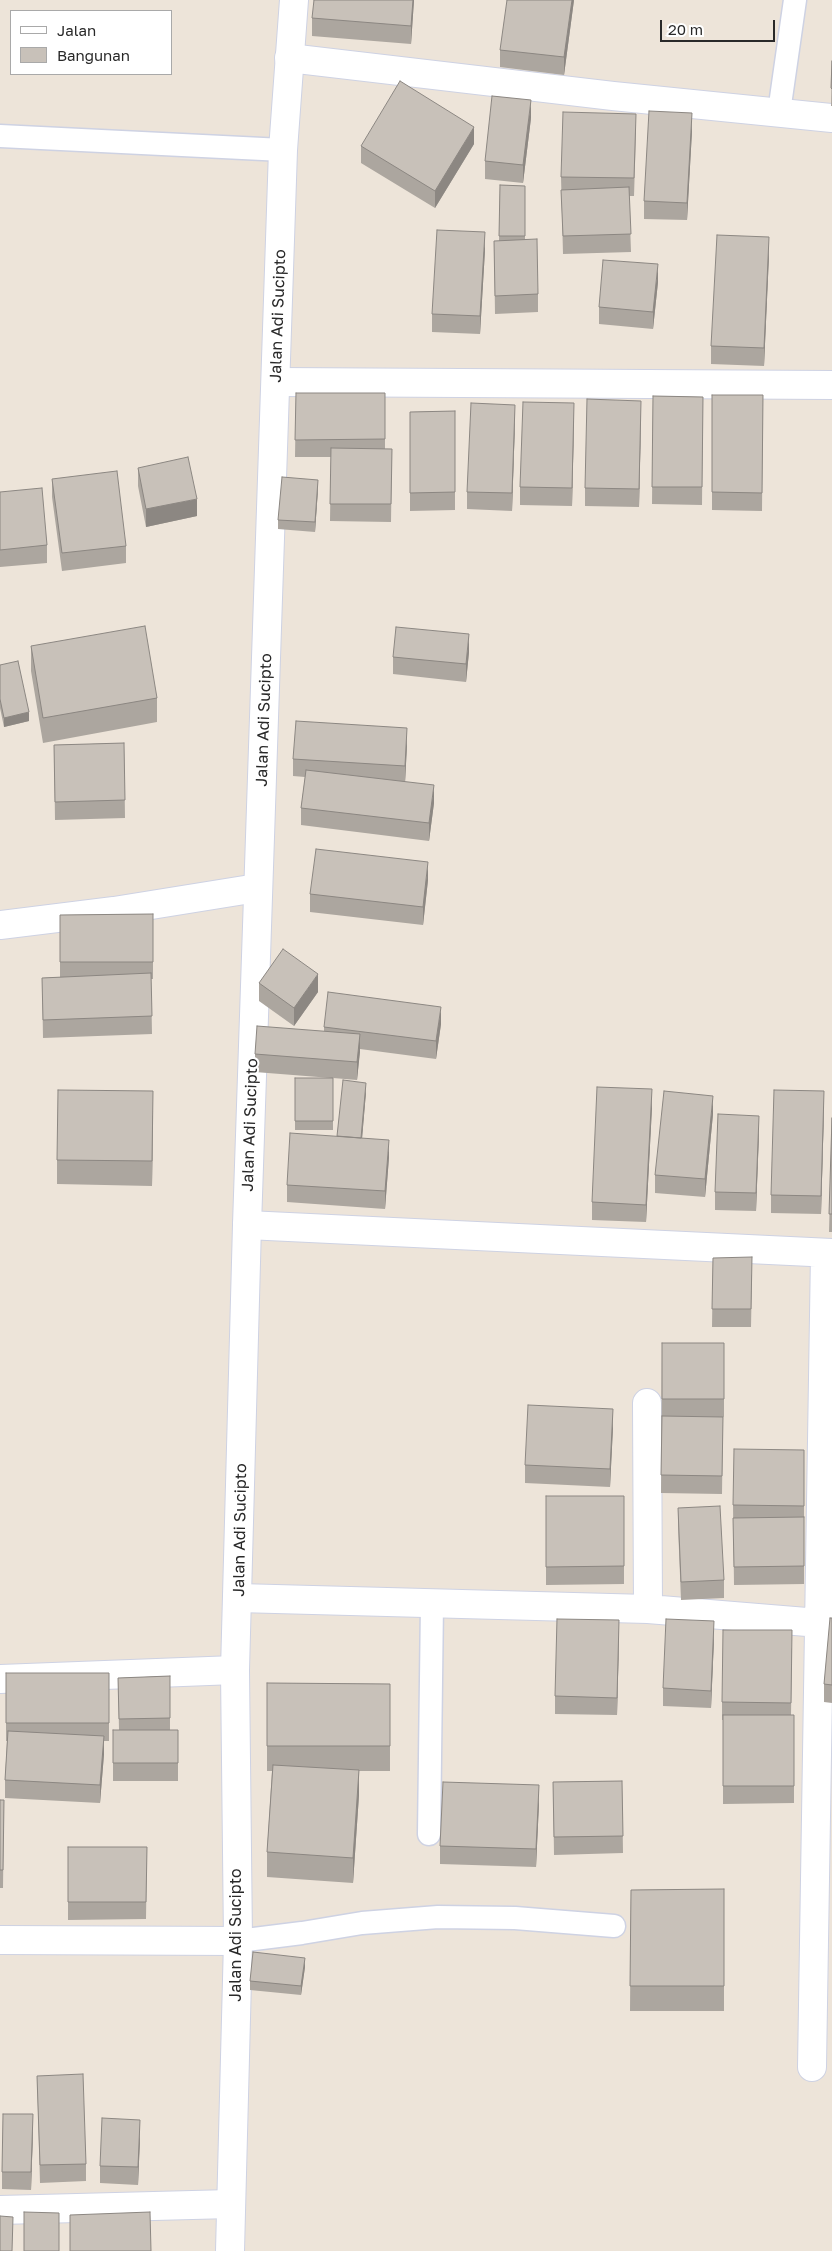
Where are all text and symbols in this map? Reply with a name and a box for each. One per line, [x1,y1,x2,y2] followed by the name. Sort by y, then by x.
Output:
[10,10,172,75] legend
[662,10,777,42] scale bar
[668,20,703,38] text: 20 m
[57,21,96,39] text: Jalan
[57,46,130,64] text: Bangunan
[266,249,290,383] street label: Jalan Adi Sucipto
[252,653,276,787] street label: Jalan Adi Sucipto
[238,1058,262,1192] street label: Jalan Adi Sucipto
[229,1463,251,1597] street label: Jalan Adi Sucipto
[226,1868,246,2002] street label: Jalan Adi Sucipto

